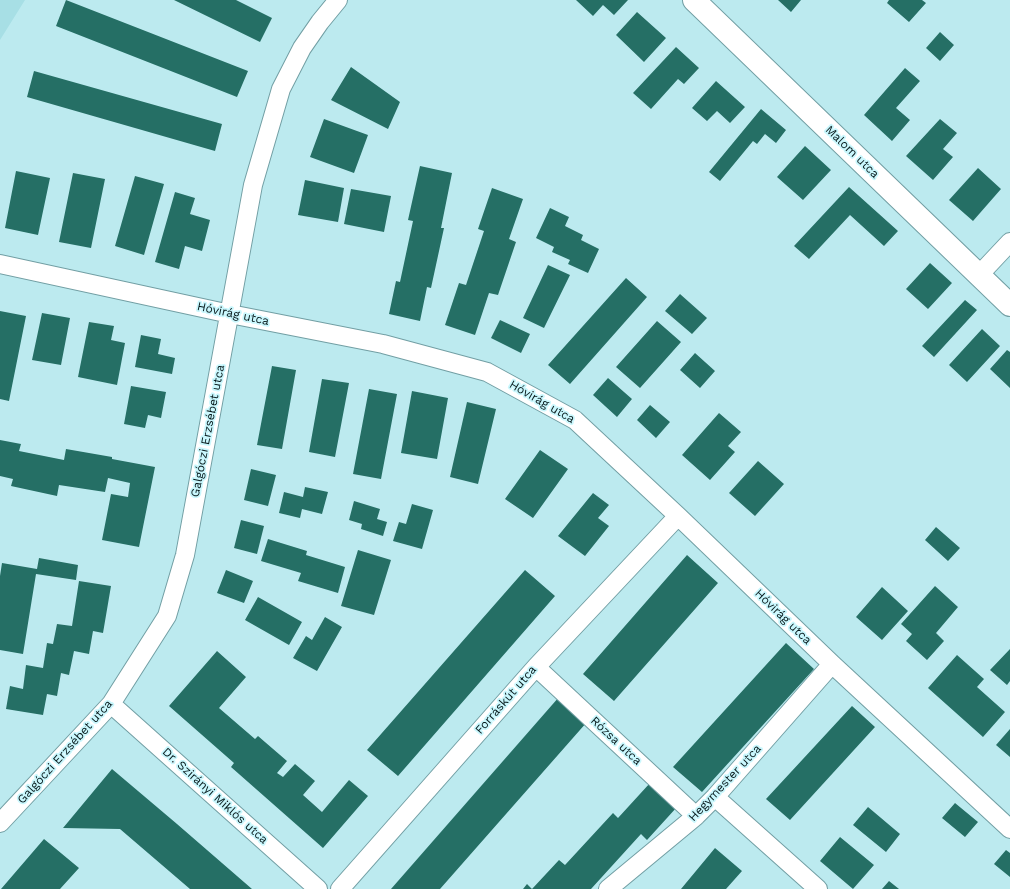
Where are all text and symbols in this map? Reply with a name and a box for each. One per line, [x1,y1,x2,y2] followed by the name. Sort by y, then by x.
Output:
[822,123,882,181] street label: Malom utca
[196,299,270,329] street label: Hóvirág utca
[188,364,228,498] street label: Galgóczi Erzsébet utca
[507,377,577,427] street label: Hóvirág utca
[752,586,814,648] street label: Hóvirág utca
[472,663,540,737] street label: Forráskút utca
[15,697,115,807] street label: Galgóczi Erzsébet utca
[588,714,644,768] street label: Rózsa utca
[686,742,764,824] street label: Hegymester utca
[159,745,271,847] street label: Dr. Szirányi Miklós utca

